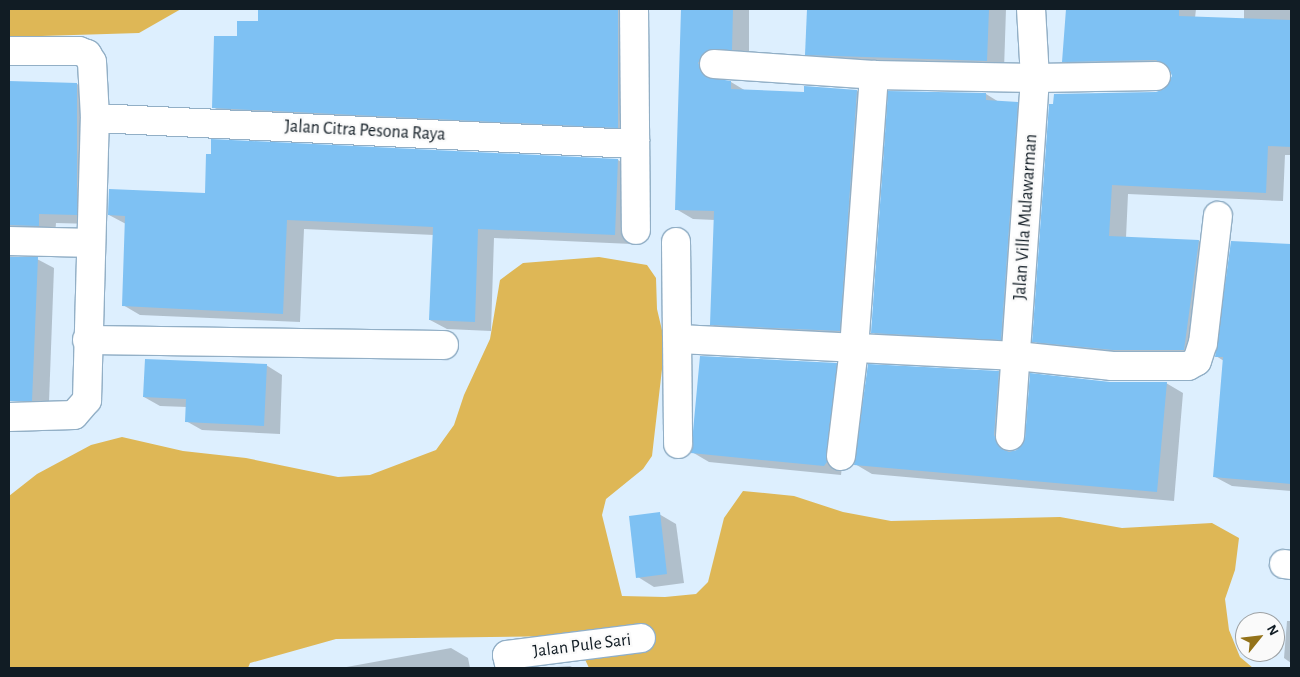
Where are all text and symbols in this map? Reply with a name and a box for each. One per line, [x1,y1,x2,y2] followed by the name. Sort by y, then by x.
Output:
[284,116,446,146] street label: Jalan Citra Pesona Raya
[1009,133,1043,301] street label: Jalan Villa Mulawarman
[1235,612,1285,662] north arrow
[1264,623,1281,638] text: N
[532,629,632,663] street label: Jalan Pule Sari

